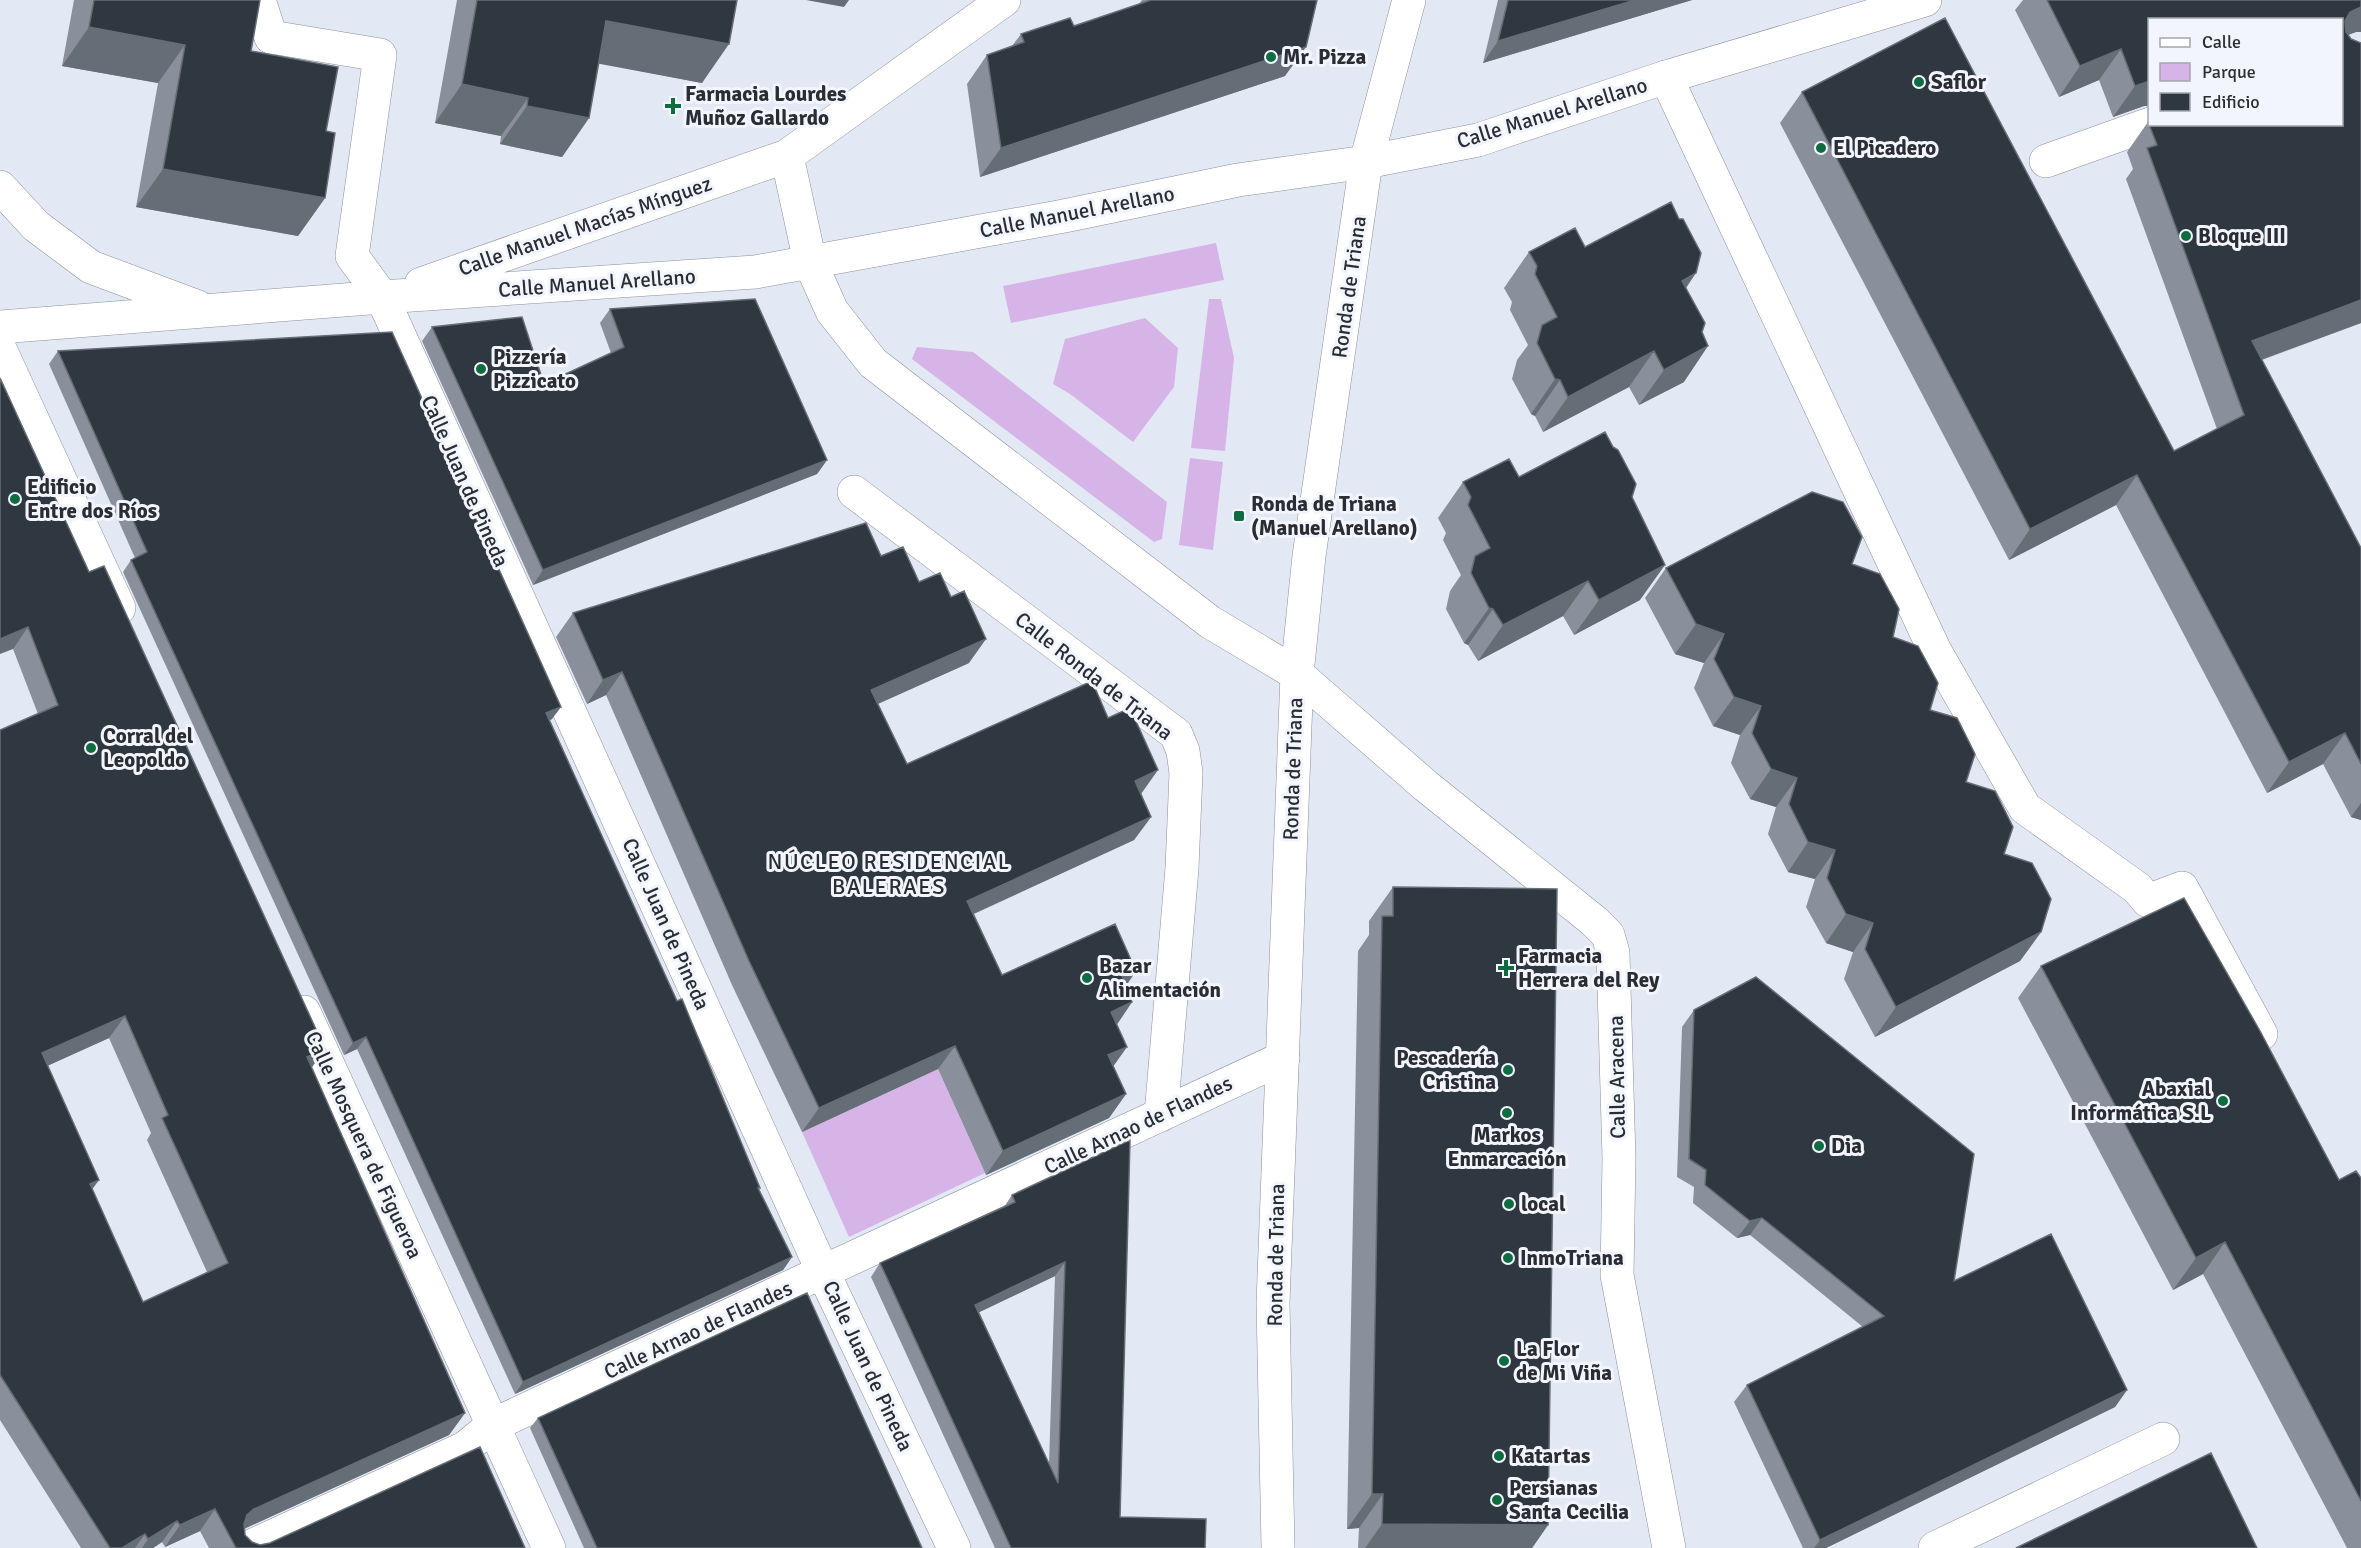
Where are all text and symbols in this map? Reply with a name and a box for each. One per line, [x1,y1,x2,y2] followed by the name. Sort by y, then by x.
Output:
[2148,18,2343,126] legend
[2202,31,2241,53] text: Calle
[1283,44,1367,70] place label: Mr. Pizza
[1264,50,1278,64] marker: Mr. Pizza
[2202,61,2256,83] text: Parque
[1931,69,1987,95] place label: Saflor
[1454,72,1650,154] street label: Calle Manuel Arellano
[1912,75,1926,89] marker: Saflor
[685,81,846,131] place label: Farmacia Lourdes Muñoz Gallardo
[2202,91,2260,113] text: Edificio
[666,99,680,113] marker: Farmacia Lourdes Muñoz Gallardo
[1833,135,1936,161] place label: El Picadero
[1814,141,1828,155] marker: El Picadero
[455,170,715,282] street label: Calle Manuel Macías Mínguez
[977,180,1177,244] street label: Calle Manuel Arellano
[1326,214,1372,360] street label: Ronda de Triana
[2198,223,2286,249] place label: Bloque III
[2179,229,2193,243] marker: Bloque III
[497,263,697,303] street label: Calle Manuel Arellano
[493,344,576,394] place label: Pizzería Pizzicato
[474,362,488,376] marker: Pizzería Pizzicato
[415,391,515,571] street label: Calle Juan de Pineda
[27,474,157,524] place label: Edificio Entre dos Ríos
[1251,491,1418,541] place label: Ronda de Triana (Manuel Arellano)
[8,492,22,506] marker: Edificio Entre dos Ríos
[1232,509,1246,523] marker: Ronda de Triana (Manuel Arellano)
[1010,606,1178,746] street label: Calle Ronda de Triana
[1278,697,1308,841] street label: Ronda de Triana
[103,723,194,773] place label: Corral del Leopoldo
[84,741,98,755] marker: Corral del Leopoldo
[616,834,716,1014] street label: Calle Juan de Pineda
[767,848,1011,900] district label: NÚCLEO RESIDENCIAL BALERAES
[1518,943,1660,993] place label: Farmacia Herrera del Rey
[1099,953,1221,1003] place label: Bazar Alimentación
[1499,961,1513,975] marker: Farmacia Herrera del Rey
[1080,971,1094,985] marker: Bazar Alimentación
[1603,1015,1631,1139] street label: Calle Aracena
[300,1027,428,1263] street label: Calle Mosquera de Figueroa
[1396,1045,1496,1095] place label: Pescadería Cristina
[1501,1063,1515,1077] marker: Pescadería Cristina
[1040,1070,1236,1180] street label: Calle Arnao de Flandes
[2070,1076,2211,1126] place label: Abaxial Informática S.L
[2216,1094,2230,1108] marker: Abaxial Informática S.L
[1500,1106,1514,1120] marker: Markos Enmarcación
[1448,1122,1566,1172] place label: Markos Enmarcación
[1831,1133,1862,1159] place label: Dia
[1812,1139,1826,1153] marker: Dia
[1262,1183,1290,1327] street label: Ronda de Triana
[1521,1191,1566,1217] place label: local
[1502,1197,1516,1211] marker: local
[1520,1245,1624,1271] place label: InmoTriana
[1501,1251,1515,1265] marker: InmoTriana
[600,1275,796,1385] street label: Calle Arnao de Flandes
[817,1276,919,1456] street label: Calle Juan de Pineda
[1516,1336,1612,1386] place label: La Flor de Mi Viña
[1497,1354,1511,1368] marker: La Flor de Mi Viña
[1511,1443,1590,1469] place label: Katartas
[1492,1449,1506,1463] marker: Katartas
[1509,1475,1629,1525] place label: Persianas Santa Cecilia
[1490,1493,1504,1507] marker: Persianas Santa Cecilia

